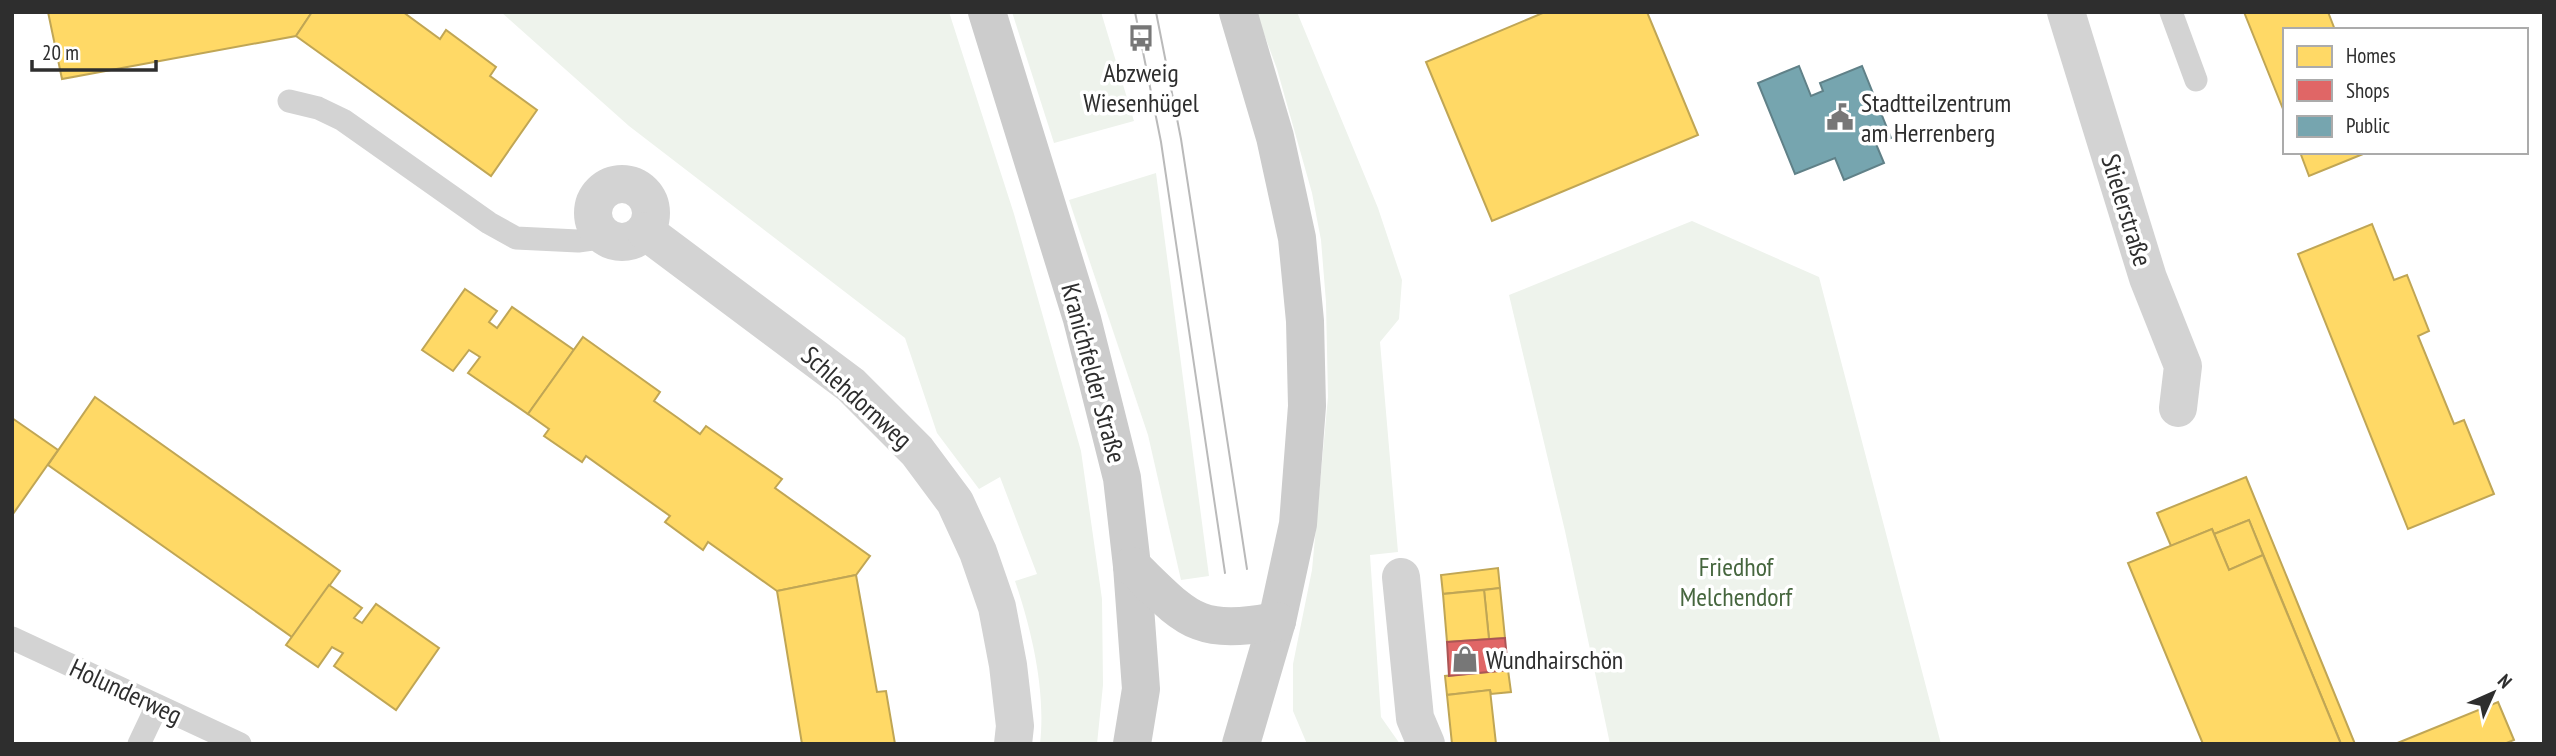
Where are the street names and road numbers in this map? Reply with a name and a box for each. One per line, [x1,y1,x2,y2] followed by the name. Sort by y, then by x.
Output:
[2094,150,2160,270] street label: Stielerstraße
[1054,280,1134,466] street label: Kranichfelder Straße
[795,339,919,455] street label: Schlehdornweg
[65,651,187,731] street label: Holunderweg

